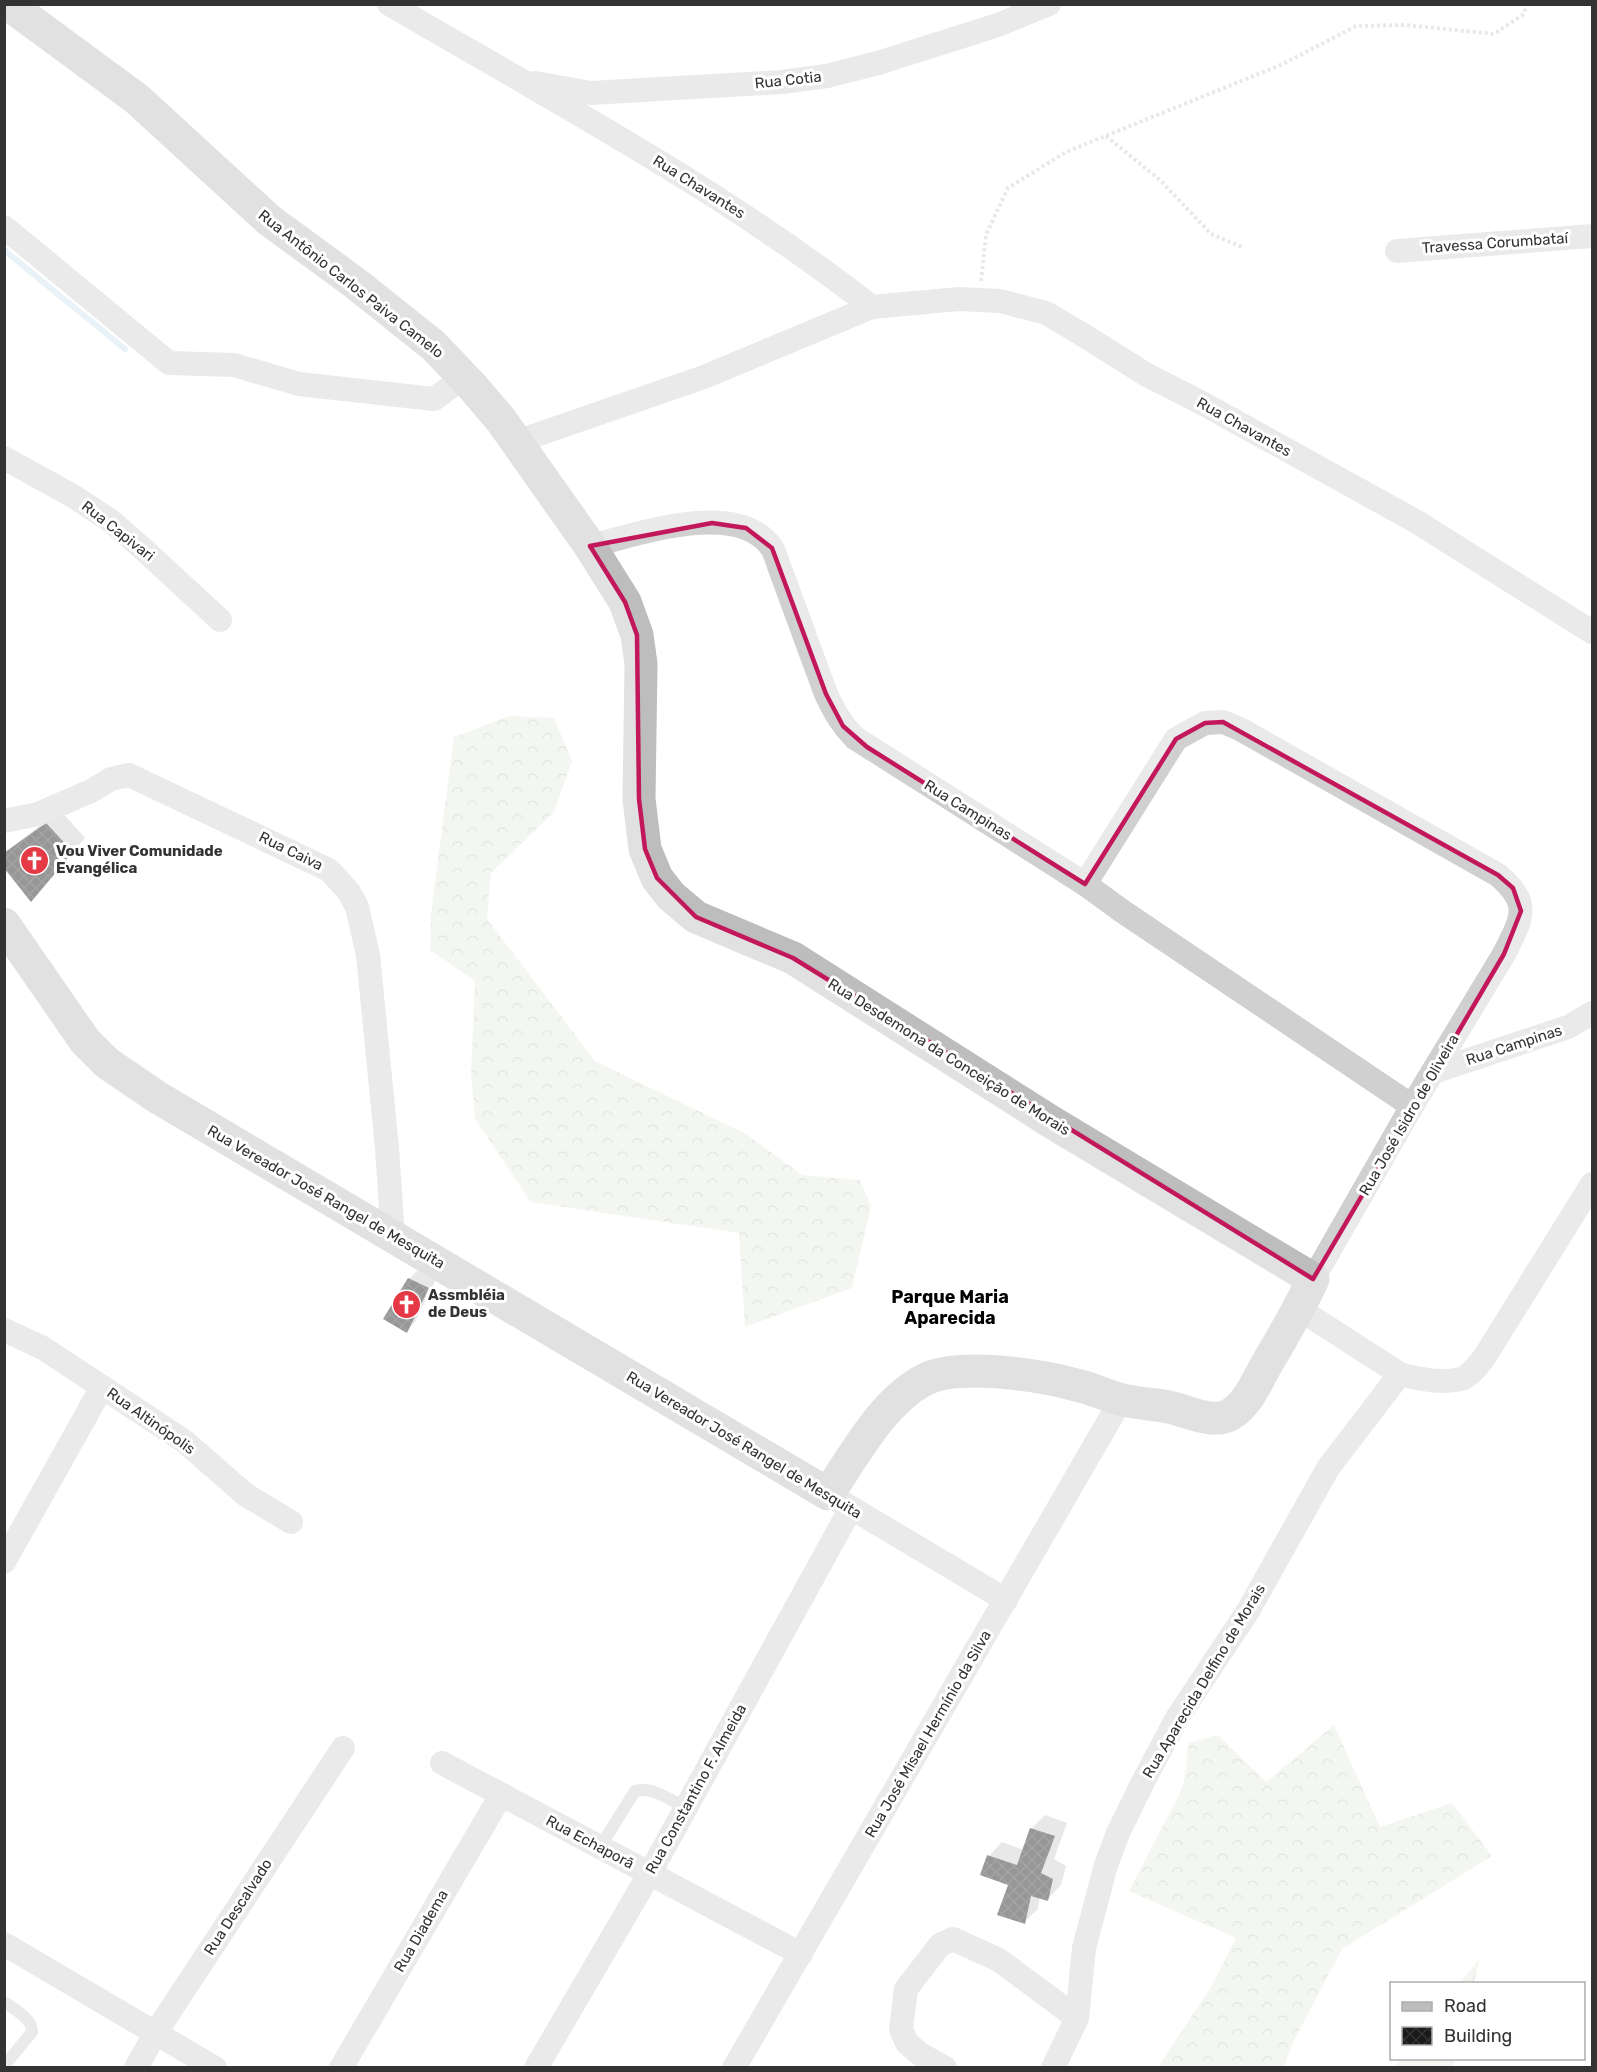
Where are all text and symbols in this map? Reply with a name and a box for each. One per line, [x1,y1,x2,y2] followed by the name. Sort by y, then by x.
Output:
[754,68,822,92] street label: Rua Cotia
[650,151,749,223] street label: Rua Chavantes
[255,206,447,362] street label: Rua Antônio Carlos Paiva Camelo
[1421,229,1570,257] street label: Travessa Corumbataí
[1194,394,1295,461] street label: Rua Chavantes
[78,497,158,565] street label: Rua Capivari
[921,776,1015,844] street label: Rua Campinas
[256,828,326,874] street label: Rua Caiva
[56,842,223,877] place label: Vou Viver Comunidade Evangélica
[19,844,51,876] church icon: Vou Viver Comunidade Evangélica
[825,975,1074,1140] street label: Rua Desdemona da Conceição de Morais
[1464,1021,1565,1069] street label: Rua Campinas
[1355,1031,1463,1199] street label: Rua José Isidro de Oliveira
[204,1121,448,1273] street label: Rua Vereador José Rangel de Mesquita
[428,1286,505,1321] place label: Assmbléia de Deus
[891,1286,1009,1329] district label: Parque Maria Aparecida
[391,1288,423,1320] church icon: Assmbléia de Deus
[623,1367,865,1523] street label: Rua Vereador José Rangel de Mesquita
[103,1384,199,1458] street label: Rua Altinópolis
[1139,1580,1269,1781] street label: Rua Aparecida Delfino de Morais
[861,1627,995,1841] street label: Rua José Misael Hermínio da Silva
[642,1701,750,1877] street label: Rua Constantino F. Almeida
[543,1811,637,1873] street label: Rua Echaporã
[200,1855,276,1959] street label: Rua Descalvado
[390,1887,452,1975] street label: Rua Diadema
[1390,1982,1585,2060] legend
[1444,1995,1487,2017] text: Road
[1444,2025,1512,2047] text: Building

